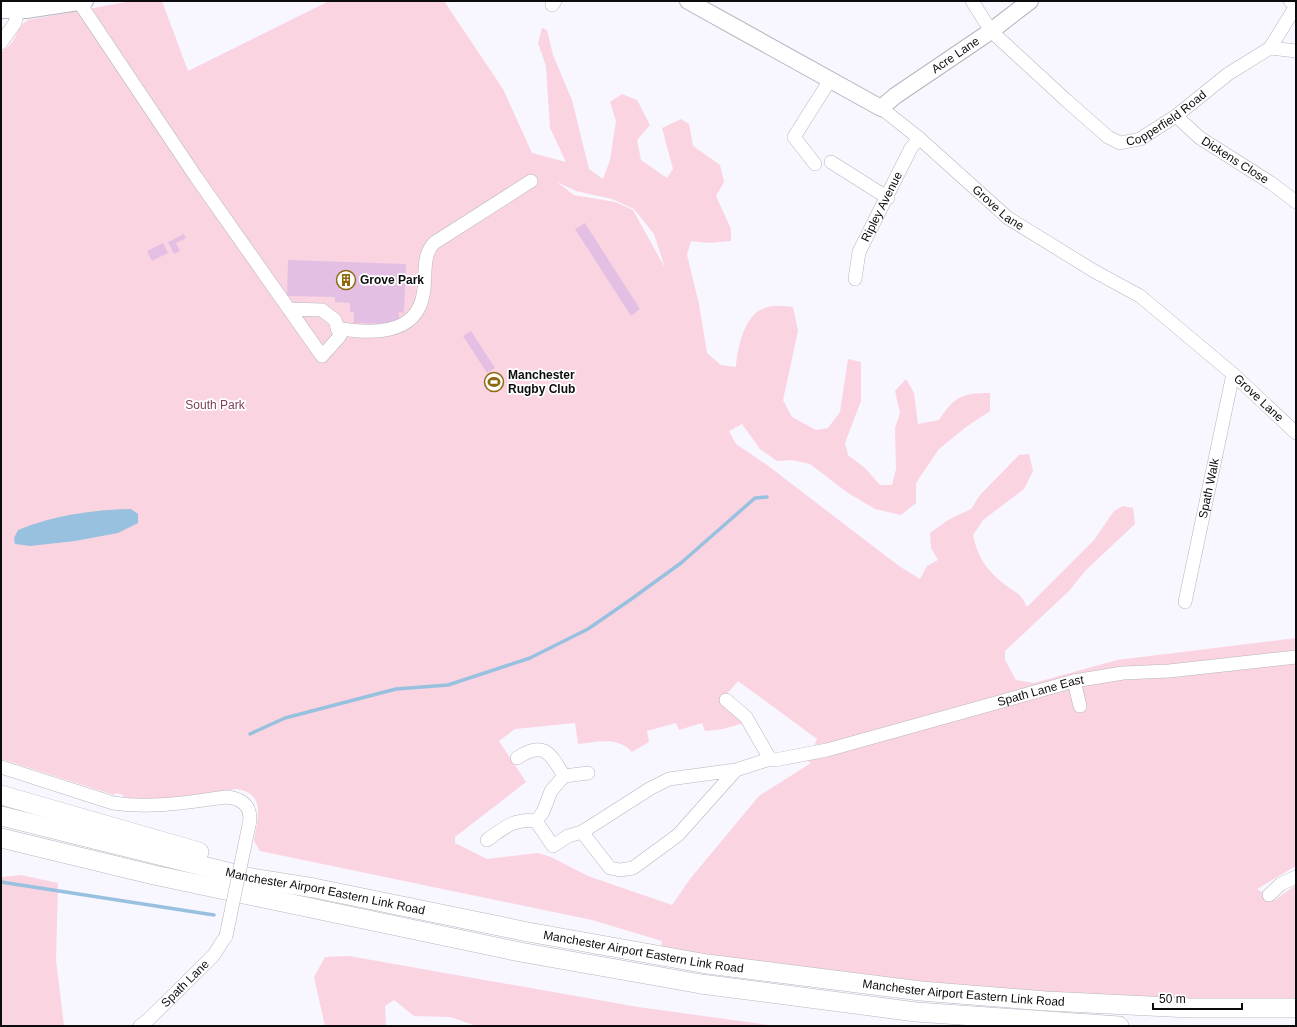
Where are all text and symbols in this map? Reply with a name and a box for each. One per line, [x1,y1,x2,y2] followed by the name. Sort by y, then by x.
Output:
[929,34,982,76] street label: Acre Lane
[1125,87,1209,149] street label: Copperfield Road
[1199,134,1271,187] street label: Dickens Close
[858,169,905,244] street label: Ripley Avenue
[969,182,1027,233] street label: Grove Lane
[335,269,357,291] building icon: Grove Park
[360,273,424,287] place label: Grove Park
[508,368,575,396] place label: Manchester Rugby Club
[483,371,505,393] sports icon: Manchester Rugby Club
[1231,371,1287,425] street label: Grove Lane
[185,398,246,412] park label: South Park
[1196,456,1222,520] street label: Spath Walk
[996,672,1085,709] street label: Spath Lane East
[224,865,426,918] street label: Manchester Airport Eastern Link Road
[542,928,744,976] street label: Manchester Airport Eastern Link Road
[158,957,212,1010] street label: Spath Lane
[862,977,1065,1009] street label: Manchester Airport Eastern Link Road
[1153,985,1242,1011] scale bar
[1159,992,1186,1006] text: 50 m

